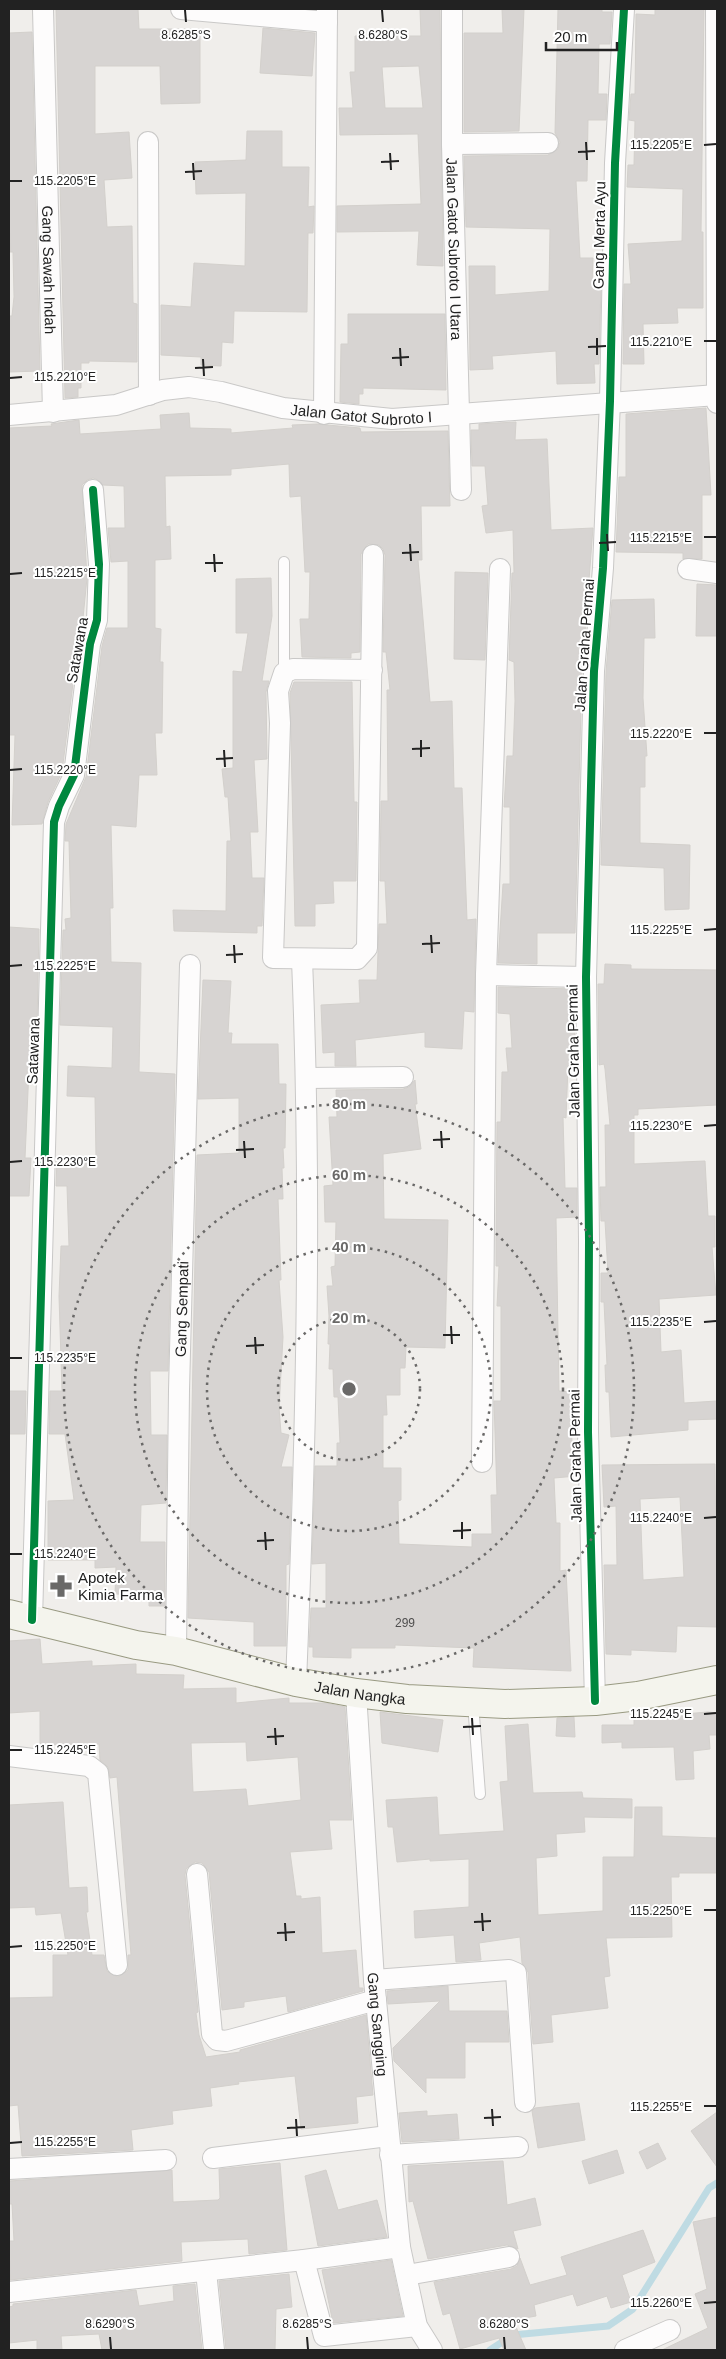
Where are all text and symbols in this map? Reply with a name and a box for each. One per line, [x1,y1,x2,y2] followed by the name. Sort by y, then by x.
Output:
[546,20,617,52] scale bar
[161,28,211,42] text: 8.6285°S
[358,28,408,42] text: 8.6280°S
[554,28,587,45] text: 20 m
[630,138,692,152] text: 115.2205°E
[444,157,466,341] street label: Jalan Gatot Subroto I Utara
[34,174,96,188] text: 115.2205°E
[590,181,608,289] street label: Gang Merta Ayu
[39,205,60,334] street label: Gang Sawah Indah
[630,335,692,349] text: 115.2210°E
[34,370,96,384] text: 115.2210°E
[290,400,432,428] street label: Jalan Gatot Subroto I
[630,531,692,545] text: 115.2215°E
[34,566,96,580] text: 115.2215°E
[571,578,597,712] street label: Jalan Graha Permai
[63,615,91,684] street label: Satawana
[630,727,692,741] text: 115.2220°E
[34,763,96,777] text: 115.2220°E
[630,923,692,937] text: 115.2225°E
[34,959,96,973] text: 115.2225°E
[563,984,583,1118] street label: Jalan Graha Permai
[23,1017,43,1085] street label: Satawana
[332,1095,366,1112] text: 80 m
[630,1119,692,1133] text: 115.2230°E
[34,1155,96,1169] text: 115.2230°E
[332,1166,366,1183] text: 60 m
[332,1238,366,1255] text: 40 m
[171,1261,191,1357] street label: Gang Sempati
[332,1309,366,1326] text: 20 m
[630,1315,692,1329] text: 115.2235°E
[34,1351,96,1365] text: 115.2235°E
[340,1380,358,1398] centre of rings
[565,1389,585,1523] street label: Jalan Graha Permai
[630,1511,692,1525] text: 115.2240°E
[34,1547,96,1561] text: 115.2240°E
[78,1569,164,1603] place label: Apotek Kimia Farma
[48,1573,74,1599] pharmacy icon: Apotek Kimia Farma
[395,1616,415,1630] house number: 299
[313,1677,407,1707] street label: Jalan Nangka
[630,1707,692,1721] text: 115.2245°E
[34,1743,96,1757] text: 115.2245°E
[630,1904,692,1918] text: 115.2250°E
[34,1939,96,1953] text: 115.2250°E
[365,1972,392,2077] street label: Gang Sangging
[630,2100,692,2114] text: 115.2255°E
[34,2135,96,2149] text: 115.2255°E
[630,2296,692,2310] text: 115.2260°E
[85,2317,135,2331] text: 8.6290°S
[282,2317,332,2331] text: 8.6285°S
[479,2317,529,2331] text: 8.6280°S

